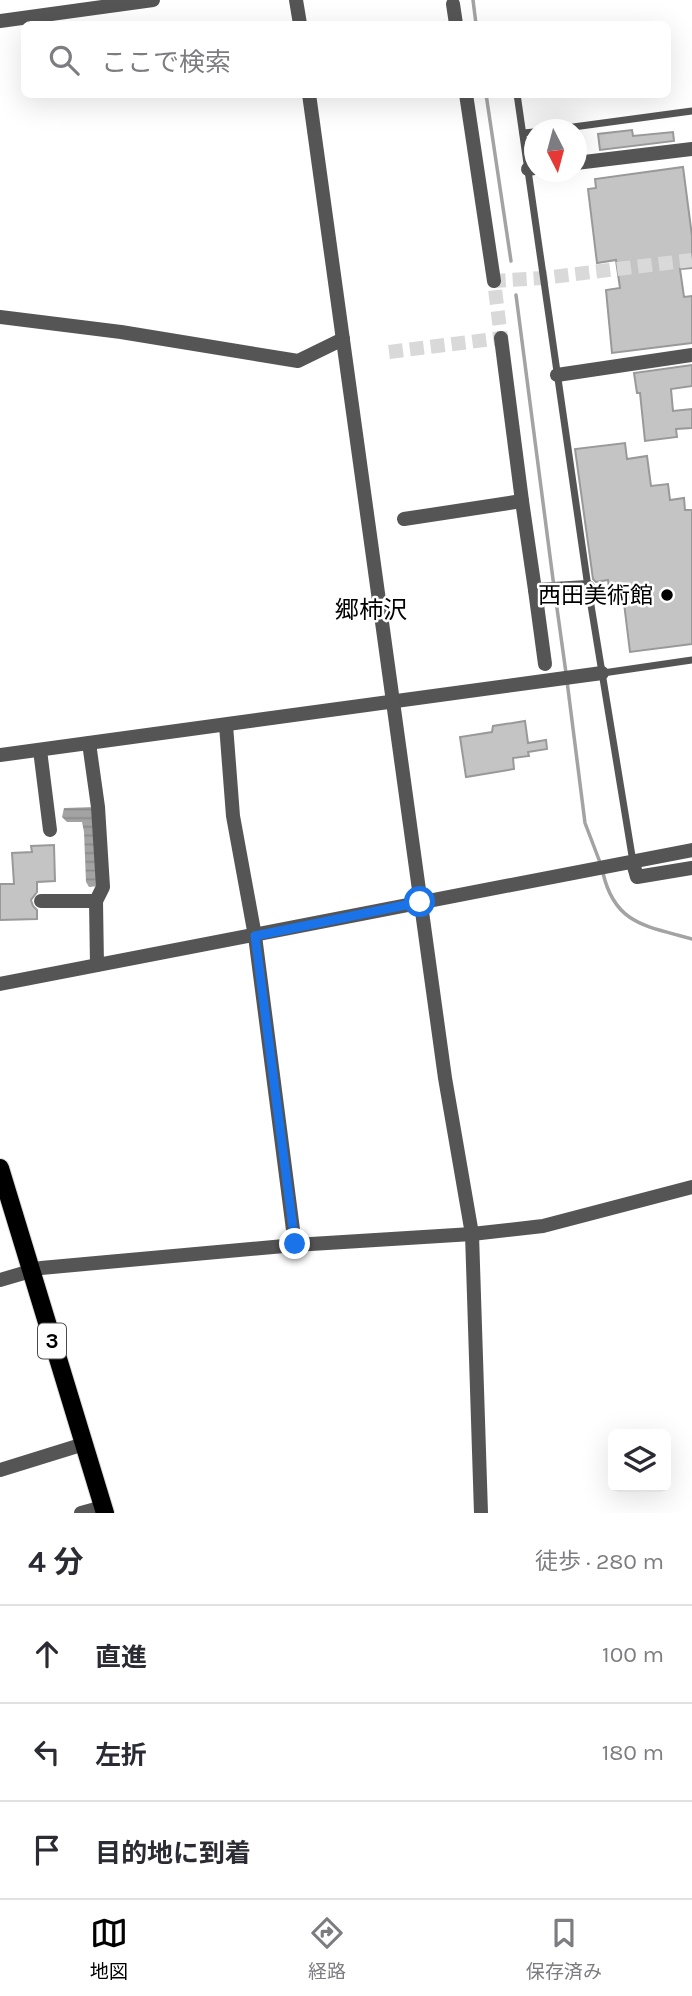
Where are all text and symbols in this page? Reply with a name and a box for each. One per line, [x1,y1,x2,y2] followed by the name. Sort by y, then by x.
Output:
[21,21,671,98] search box
[45,41,83,79] icon: search
[101,47,231,78] text: ここで検索
[524,119,587,182] north arrow
[538,582,653,609] place label: 西田美術館
[659,587,675,603] marker: 西田美術館
[335,596,407,624] district label: 郷柿沢
[404,886,435,917] route start
[279,1228,310,1259] route end
[38,1324,66,1358] road number: 3
[608,1429,671,1492] map controls
[608,1429,671,1492] button: layers
[28,1544,83,1580] text: 4 分
[535,1548,664,1575] text: 徒歩 · 280 m
[28,1635,66,1673] icon: ahead
[602,1641,664,1668] text: 100 m
[95,1642,147,1673] text: 直進
[28,1733,66,1771] icon: left
[602,1739,664,1766] text: 180 m
[95,1740,147,1771] text: 左折
[28,1831,66,1869] icon: arrive
[95,1838,251,1869] text: 目的地に到着
[90,1914,128,1983] tab: 地図
[308,1914,346,1983] tab: 経路
[526,1914,602,1983] tab: 保存済み

